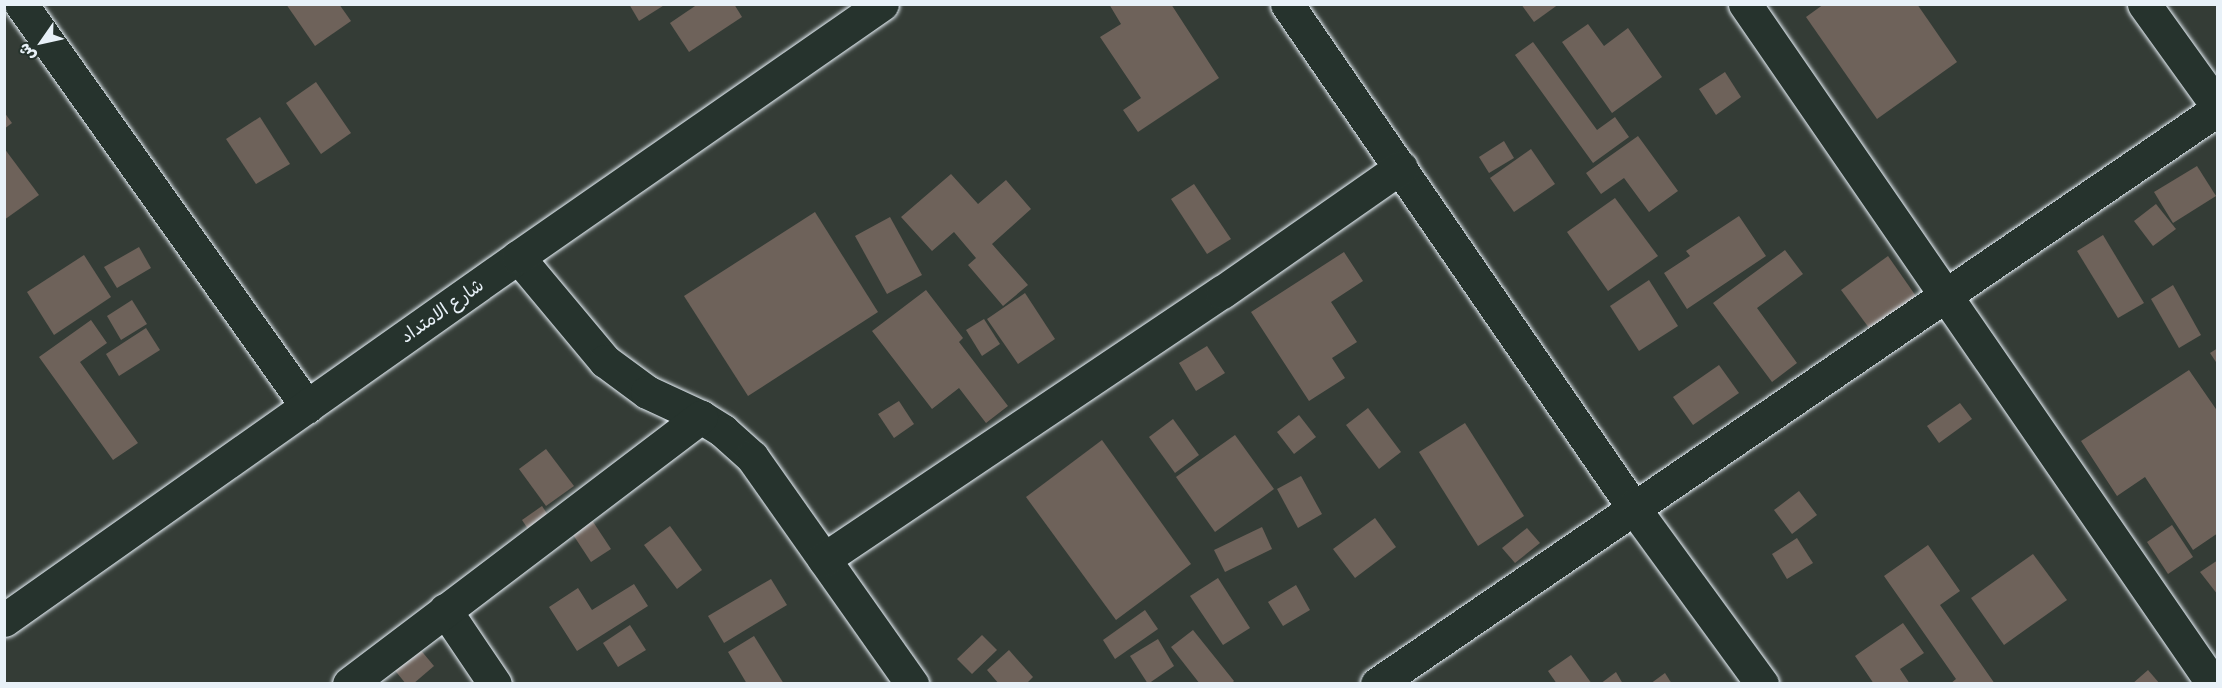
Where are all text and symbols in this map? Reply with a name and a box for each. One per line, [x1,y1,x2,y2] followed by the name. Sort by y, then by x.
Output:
[12,12,72,72] north arrow
[14,40,39,65] text: ش
[396,274,488,348] street label: شارع الامتداد

